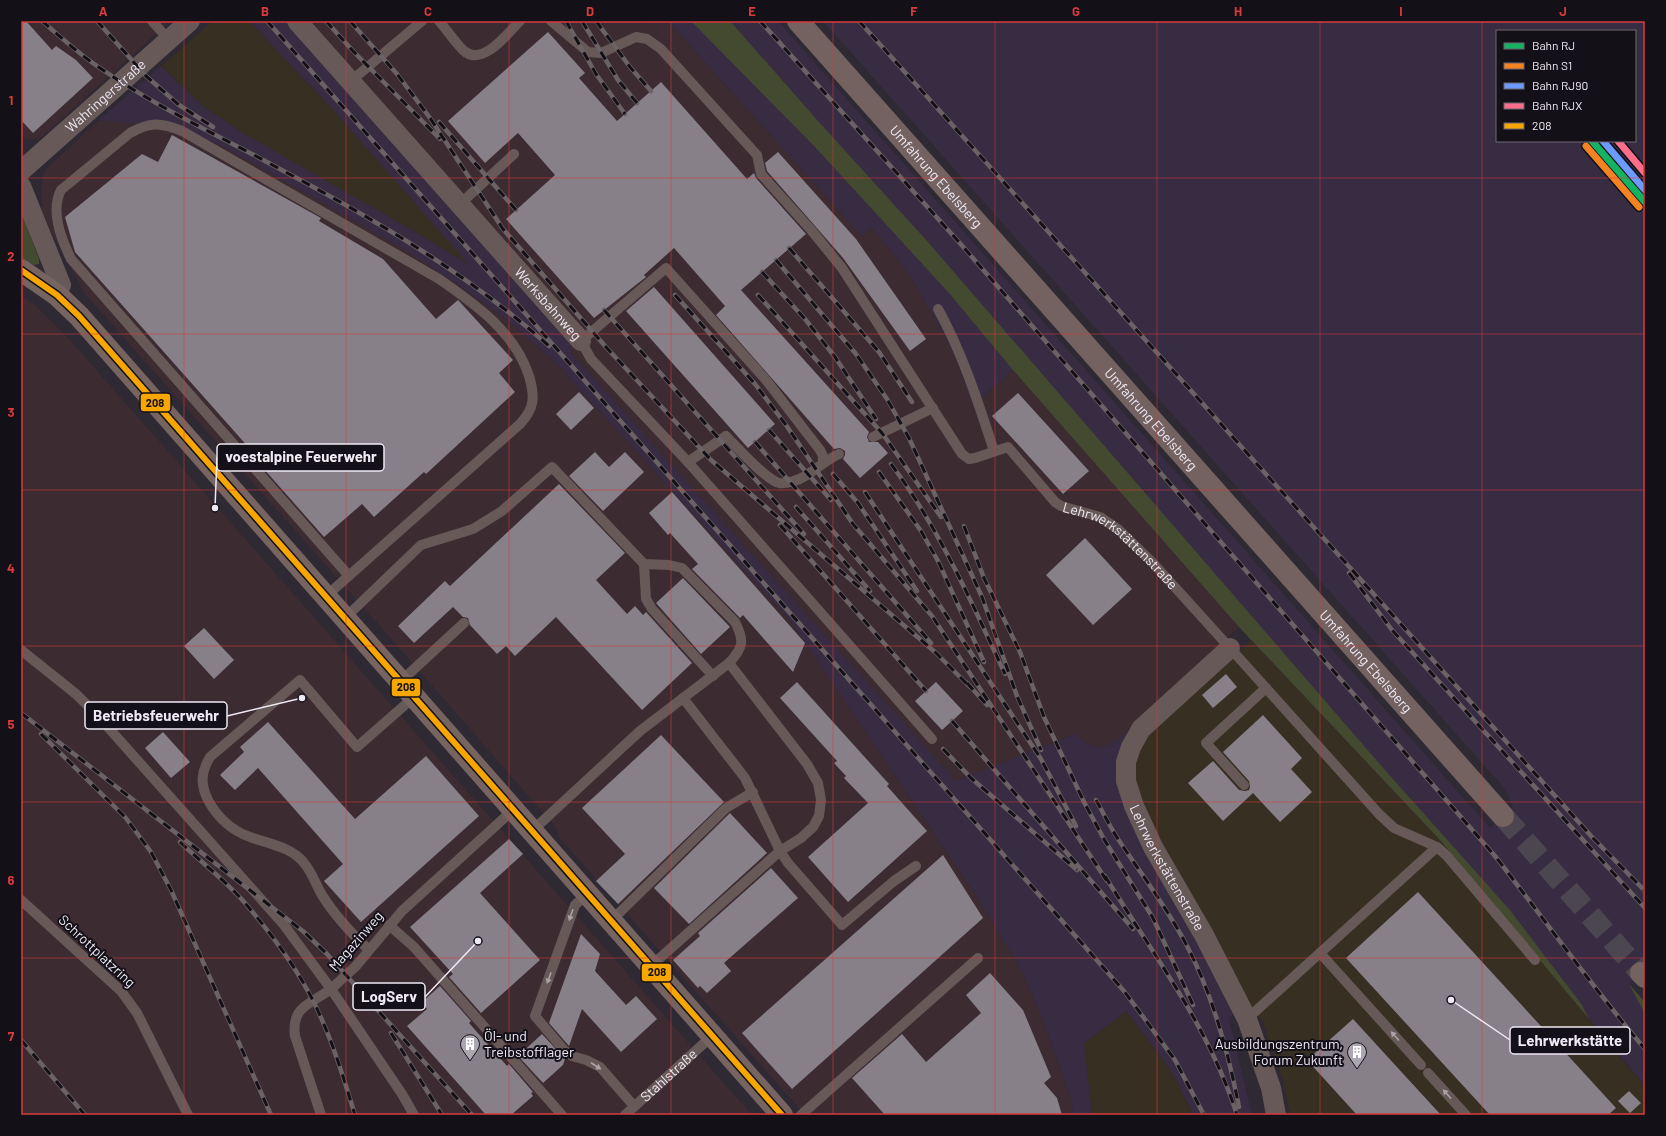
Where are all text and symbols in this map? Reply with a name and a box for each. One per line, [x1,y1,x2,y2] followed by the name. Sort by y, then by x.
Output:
[99,3,108,19] text: A
[261,3,269,19] text: B
[424,3,432,19] text: C
[586,3,594,19] text: D
[748,3,756,19] text: E
[910,3,918,19] text: F
[1072,3,1080,19] text: G
[1234,3,1242,19] text: H
[1399,3,1403,19] text: I
[1559,3,1567,19] text: J
[1496,30,1636,142] legend
[1532,38,1575,52] text: Bahn RJ
[61,55,149,136] street label: Wahringerstraße
[1532,58,1572,72] text: Bahn S1
[1532,78,1588,92] text: Bahn RJ90
[9,92,13,108] text: 1
[1532,98,1582,112] text: Bahn RJX
[1532,118,1551,132] text: 208
[886,121,986,231] street label: Umfahrung Ebelsberg
[7,248,15,264] text: 2
[511,263,585,344] street label: Werksbahnweg
[1101,364,1201,474] street label: Umfahrung Ebelsberg
[140,393,171,412] line badge: 208
[146,396,164,409] text: 208
[7,404,15,420] text: 3
[217,444,384,471] callout: voestalpine Feuerwehr
[225,447,377,465] text: voestalpine Feuerwehr
[1061,498,1182,593] street label: Lehrwerkstättenstraße
[7,560,15,576] text: 4
[1316,606,1416,716] street label: Umfahrung Ebelsberg
[391,678,421,697] line badge: 208
[397,680,415,693] text: 208
[85,702,227,729] callout: Betriebsfeuerwehr
[93,706,219,724] text: Betriebsfeuerwehr
[7,716,15,732] text: 5
[1126,802,1209,934] street label: Lehrwerkstättenstraße
[8,872,15,888] text: 6
[325,907,386,974] street label: Magazinweg
[568,909,574,921] one-way arrow
[55,911,139,991] street label: Schrottplatzring
[641,963,672,982] line badge: 208
[648,965,666,978] text: 208
[545,972,551,984] one-way arrow
[353,983,425,1010] callout: LogServ
[361,987,417,1005] text: LogServ
[484,1027,574,1060] place label: Öl- und Treibstofflager
[1510,1027,1630,1054] callout: Lehrwerkstätte
[8,1028,15,1044] text: 7
[1390,1031,1400,1041] one-way arrow
[1518,1031,1622,1049] text: Lehrwerkstätte
[459,1033,481,1061] building icon: Öl- und Treibstofflager
[1215,1035,1343,1068] place label: Ausbildungszentrum, Forum Zukunft
[1346,1041,1368,1069] building icon: Ausbildungszentrum, Forum Zukunft
[636,1045,700,1105] street label: Stahlstraße
[591,1062,601,1070] one-way arrow
[1443,1089,1452,1099] one-way arrow

